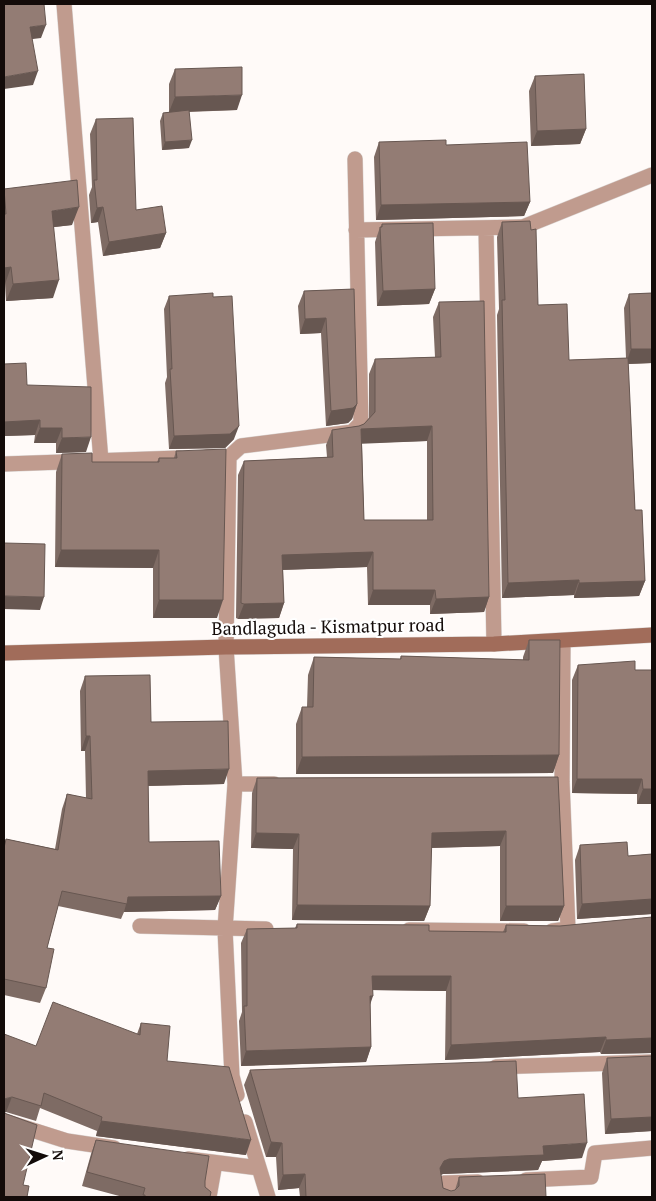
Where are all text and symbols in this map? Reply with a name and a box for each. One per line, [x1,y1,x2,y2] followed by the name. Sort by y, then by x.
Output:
[211,612,445,640] street label: Bandlaguda - Kismatpur road
[20,1131,70,1181] north arrow
[49,1149,68,1161] text: N

